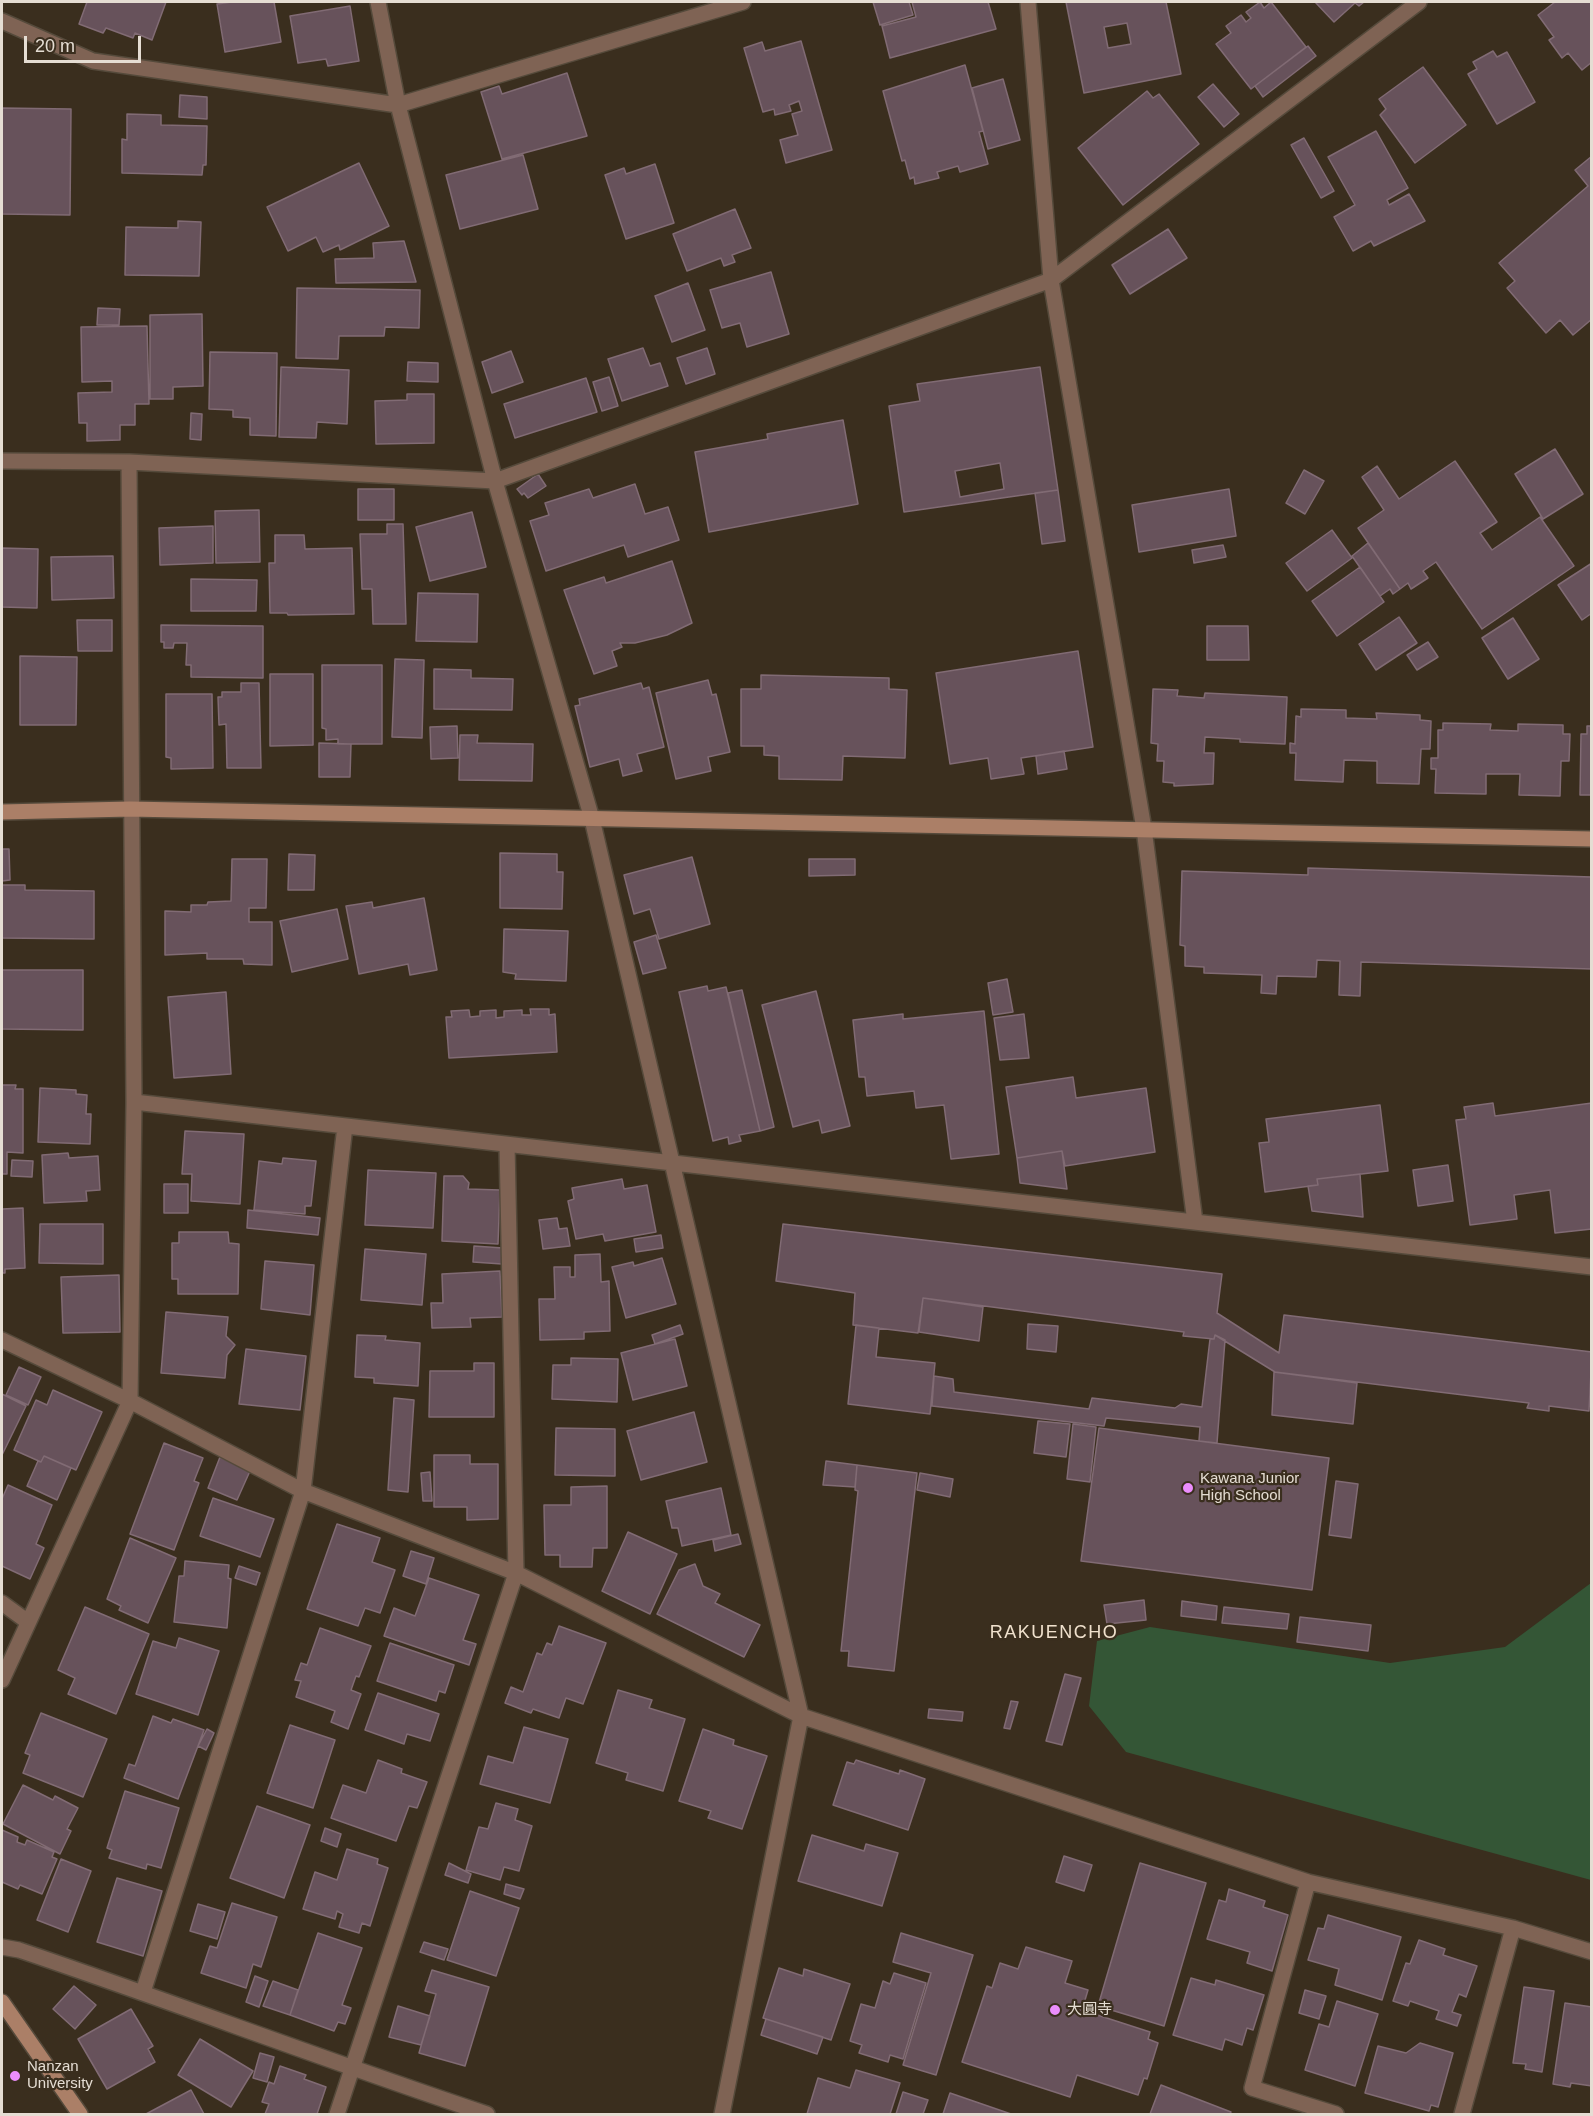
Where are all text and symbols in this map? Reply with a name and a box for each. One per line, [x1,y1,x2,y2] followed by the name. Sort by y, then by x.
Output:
[27,24,144,62] scale bar
[35,36,75,56] text: 20 m
[1200,1470,1299,1505] place label: Kawana Junior High School
[1181,1481,1195,1495] marker: Kawana Junior High School
[990,1622,1118,1644] district label: RAKUENCHO
[1067,2001,1112,2019] place label: 大圓寺
[1048,2003,1062,2017] marker: 大圓寺
[27,2058,93,2093] place label: Nanzan University
[8,2069,22,2083] marker: Nanzan University

